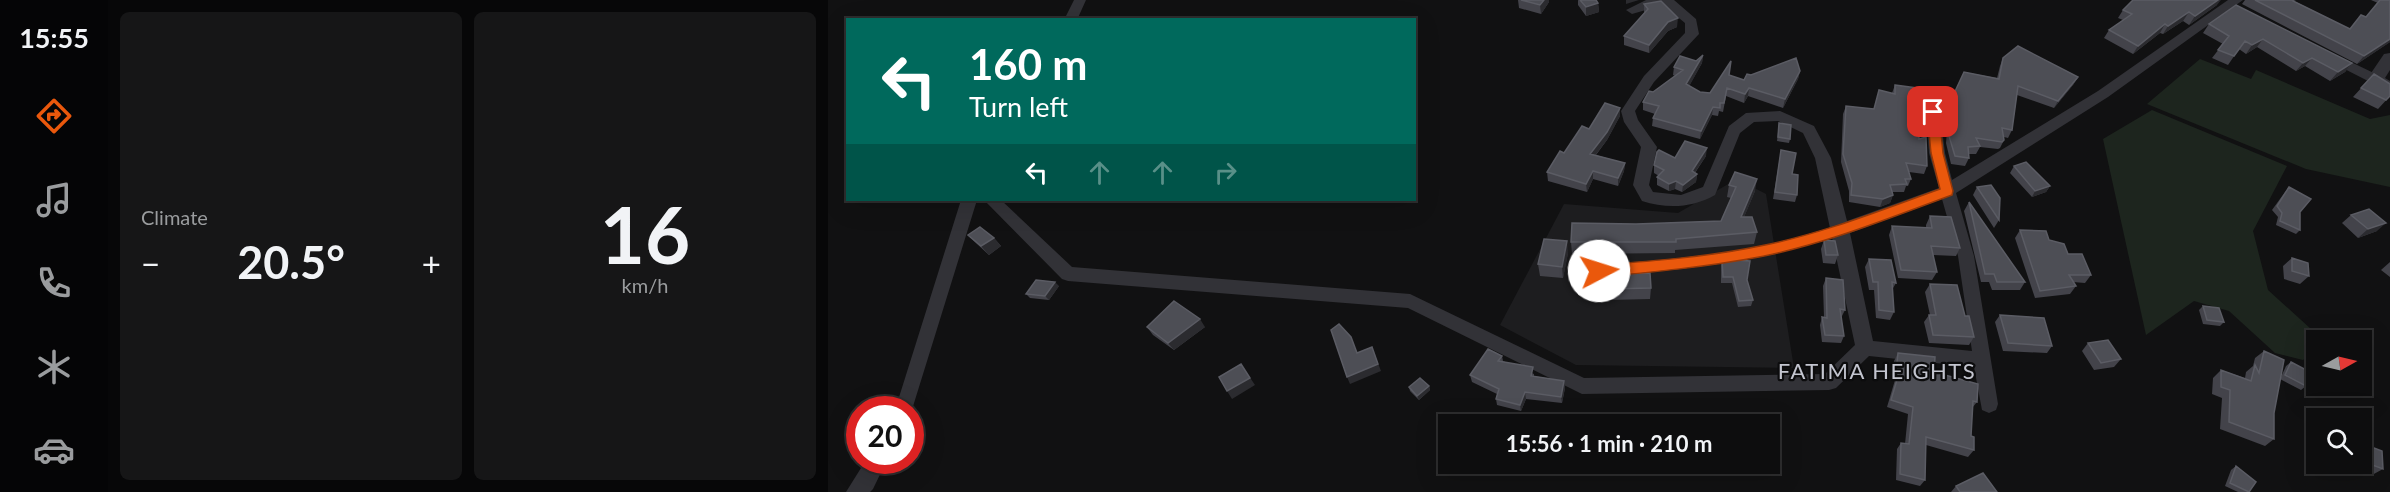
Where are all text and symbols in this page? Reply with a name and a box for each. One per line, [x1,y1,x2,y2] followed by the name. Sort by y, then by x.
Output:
[19,21,89,54] text: 15:55
[969,39,1087,89] text: 160 m
[870,42,948,120] icon: left
[1907,86,1958,137] pin
[969,90,1068,123] text: Turn left
[33,95,75,137] icon: directions
[1916,95,1949,128] icon: arrive
[1020,156,1053,189] icon: left
[1083,156,1116,189] icon: ahead
[1146,156,1179,189] icon: ahead
[1209,156,1242,189] icon: right
[33,179,75,221] icon: music
[600,187,690,281] text: 16
[141,205,208,229] text: Climate
[237,235,345,289] text: 20.5°
[1567,239,1631,303] position arrow
[141,243,160,283] text: −
[422,243,441,283] text: +
[33,262,75,304] icon: phone
[622,273,668,297] text: km/h
[2306,330,2372,396] north arrow
[2306,330,2372,474] map controls
[33,346,75,388] icon: climate
[1778,357,1976,384] district label: FATIMA HEIGHTS
[846,396,924,474] speed limit sign: 20
[2306,408,2372,474] button: search
[33,429,75,471] icon: car
[1506,430,1712,457] text: 15:56 · 1 min · 210 m

